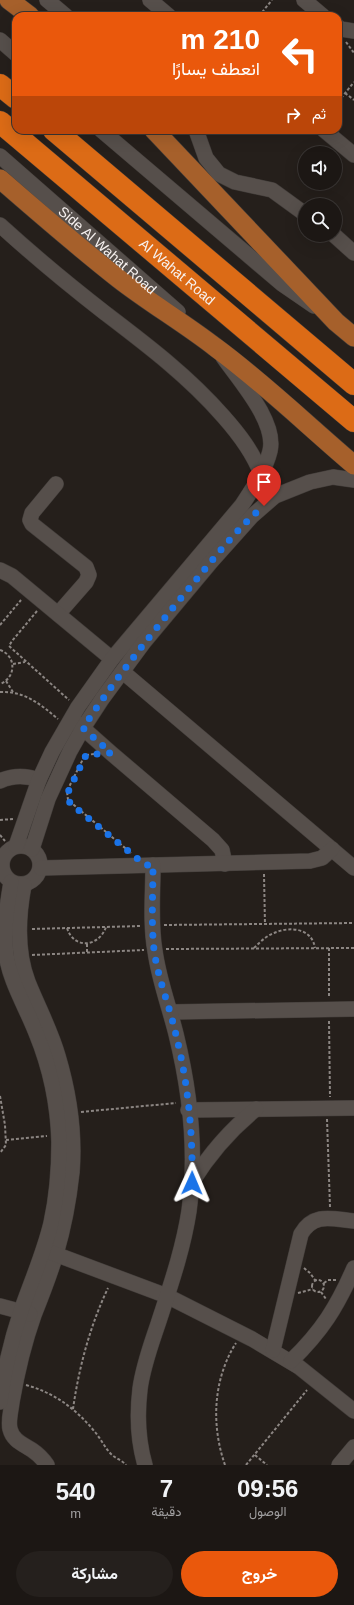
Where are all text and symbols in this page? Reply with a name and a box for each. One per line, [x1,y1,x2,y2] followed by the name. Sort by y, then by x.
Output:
[181,24,260,55] text: 210 m
[274,28,326,80] icon: left
[172,59,260,79] text: انعطف يسارًا
[282,104,304,126] icon: right
[312,105,326,122] text: ثم
[298,146,342,242] map controls
[298,146,342,190] button: sound
[298,198,342,242] button: search
[55,203,160,297] street label: Side Al Wahat Road
[136,235,218,308] street label: Al Wahat Road
[247,465,281,506] pin
[253,471,275,493] icon: arrive
[171,1162,213,1204] position arrow
[160,1475,173,1502] text: 7
[237,1475,298,1502] text: 09:56
[56,1478,96,1505] text: 540
[151,1504,181,1519] text: دقيقة
[249,1504,286,1519] text: الوصول
[70,1506,81,1521] text: m
[16,1551,173,1597] button: مشاركة
[181,1551,338,1597] button: خروج

